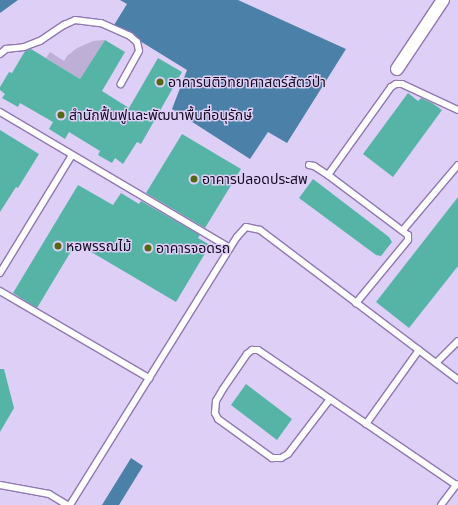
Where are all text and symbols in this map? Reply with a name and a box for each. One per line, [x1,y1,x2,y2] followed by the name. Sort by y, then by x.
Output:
[168,74,326,90] place label: อาคารนิติวิทยาศาสตร์สัตว์ป่า
[155,77,165,87] marker: อาคารนิติวิทยาศาสตร์สัตว์ป่า
[69,107,252,123] place label: สำนักฟื้นฟูและพัฒนาพื้นที่อนุรักษ์
[56,110,66,120] marker: สำนักฟื้นฟูและพัฒนาพื้นที่อนุรักษ์
[202,171,308,187] place label: อาคารปลอดประสพ
[189,174,199,184] marker: อาคารปลอดประสพ
[66,238,131,254] place label: หอพรรณไม้
[156,240,230,256] place label: อาคารจอดรถ
[53,241,63,251] marker: หอพรรณไม้
[143,243,153,253] marker: อาคารจอดรถ

